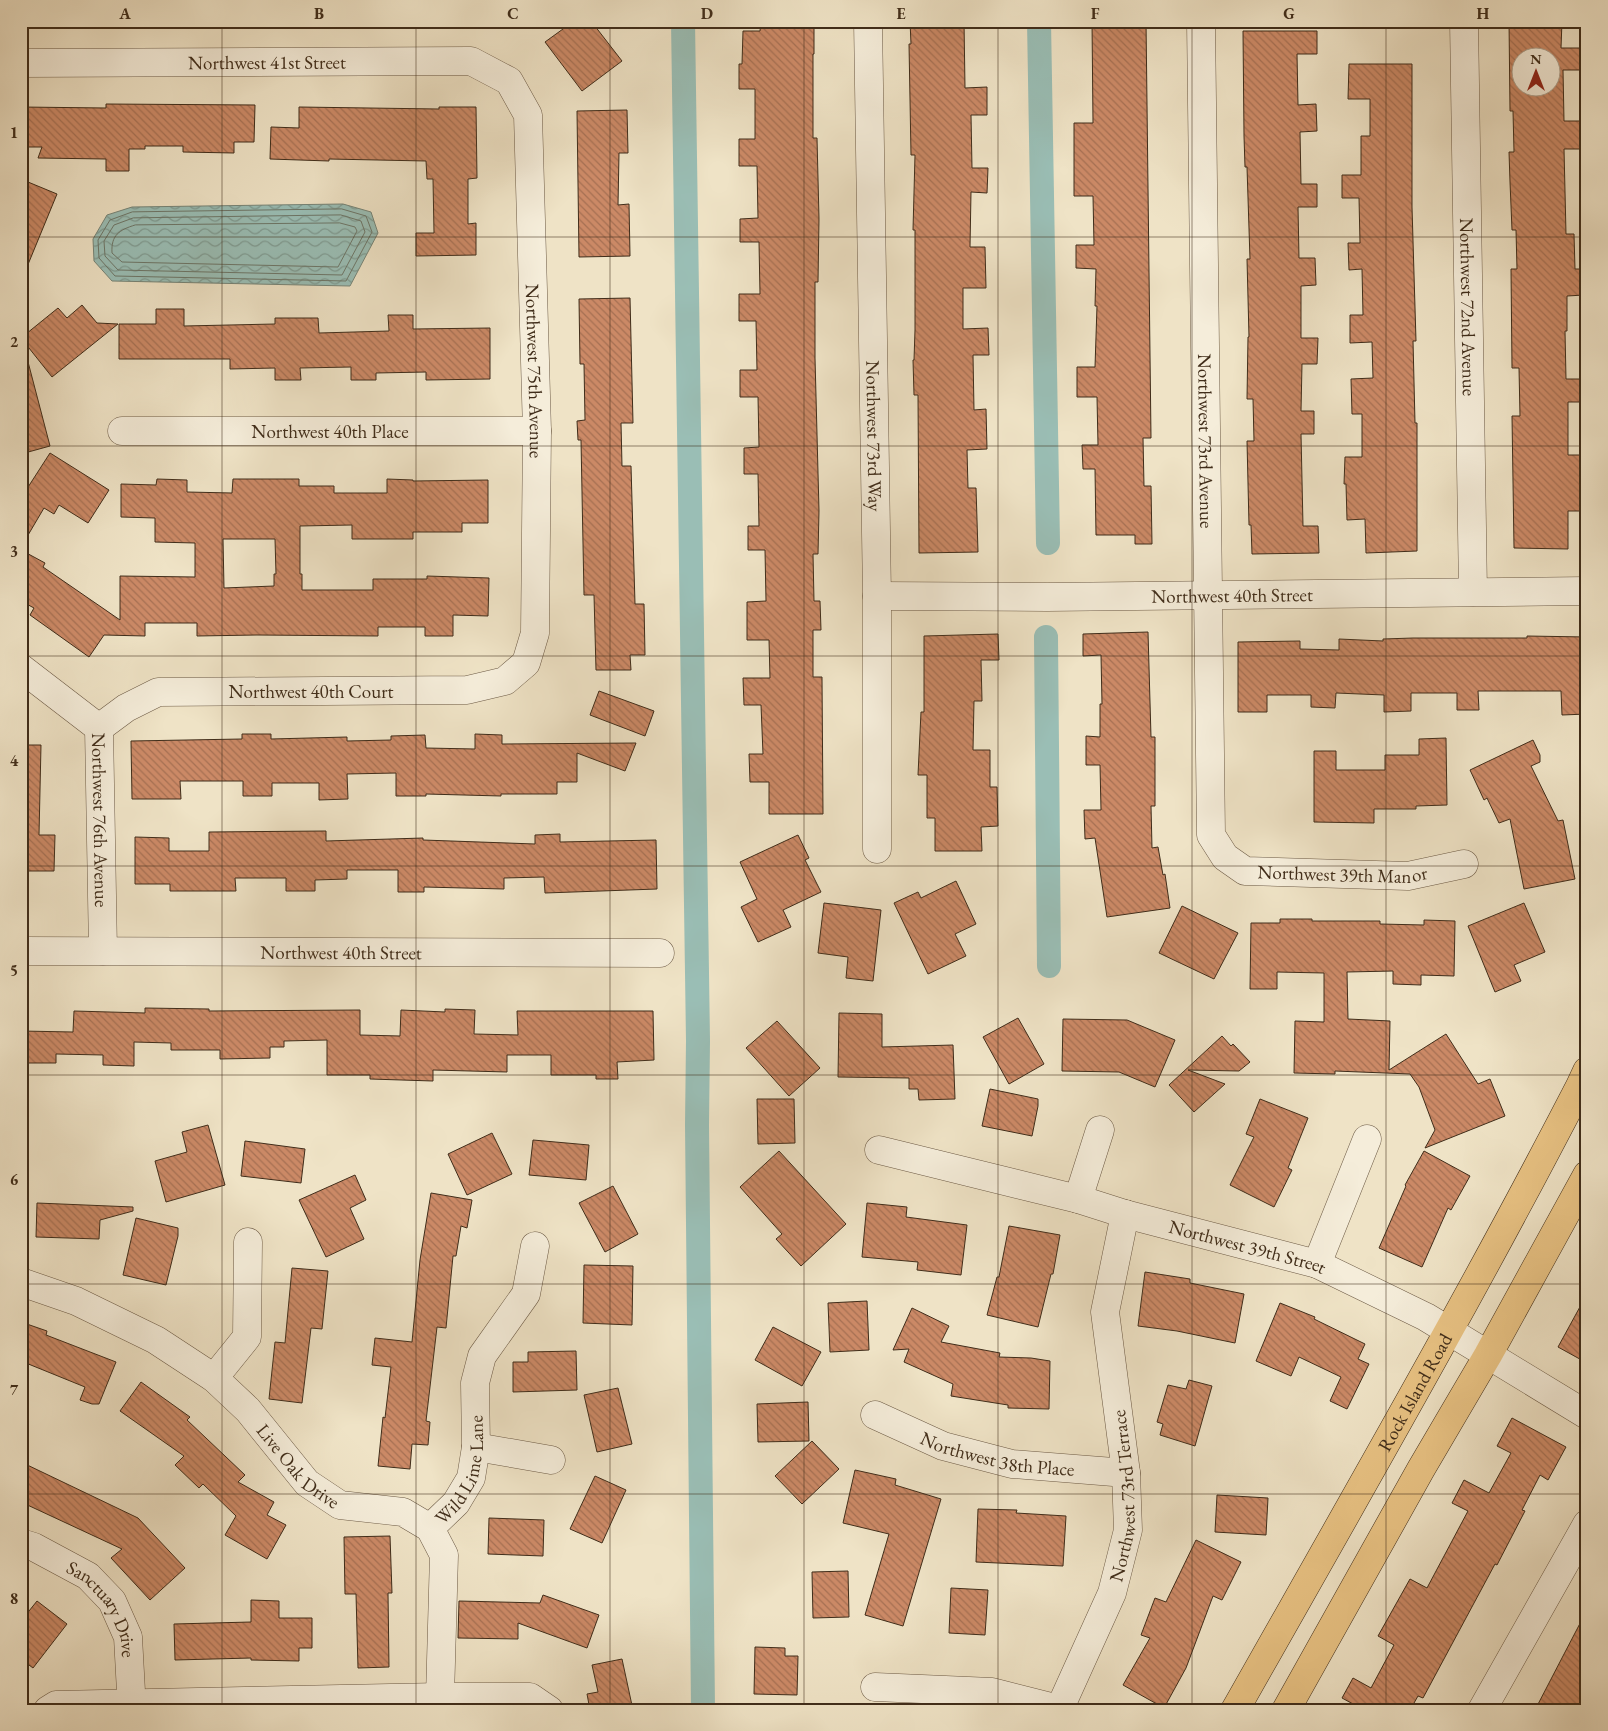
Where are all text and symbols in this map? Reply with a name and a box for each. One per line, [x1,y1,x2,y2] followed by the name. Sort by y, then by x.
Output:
[118,3,131,24] text: A
[314,3,324,24] text: B
[507,3,519,24] text: C
[701,3,713,24] text: D
[896,3,906,24] text: E
[1091,3,1100,24] text: F
[1283,3,1295,24] text: G
[1477,3,1490,24] text: H
[1510,48,1560,98] north arrow
[188,49,346,75] street label: Northwest 41st Street
[1530,50,1542,68] text: N
[10,122,18,143] text: 1
[1455,218,1482,396] street label: Northwest 72nd Avenue
[520,283,550,458] street label: Northwest 75th Avenue
[10,331,19,352] text: 2
[1193,354,1220,528] street label: Northwest 73rd Avenue
[861,360,888,512] street label: Northwest 73rd Way
[251,419,409,444] street label: Northwest 40th Place
[10,541,18,562] text: 3
[1151,582,1313,608] street label: Northwest 40th Street
[229,679,393,704] street label: Northwest 40th Court
[87,733,115,907] street label: Northwest 76th Avenue
[10,750,19,771] text: 4
[1257,859,1430,889] street label: Northwest 39th Manor
[260,939,422,965] street label: Northwest 40th Street
[10,960,18,981] text: 5
[10,1169,19,1190] text: 6
[1166,1213,1331,1279] street label: Northwest 39th Street
[1372,1328,1458,1456] street label: Rock Island Road
[10,1379,19,1400] text: 7
[1103,1409,1142,1584] street label: Northwest 73rd Terrace
[429,1415,489,1530] street label: Wild Lime Lane
[251,1418,345,1514] street label: Live Oak Drive
[917,1425,1075,1481] street label: Northwest 38th Place
[62,1554,142,1658] street label: Sanctuary Drive
[10,1588,18,1609] text: 8

